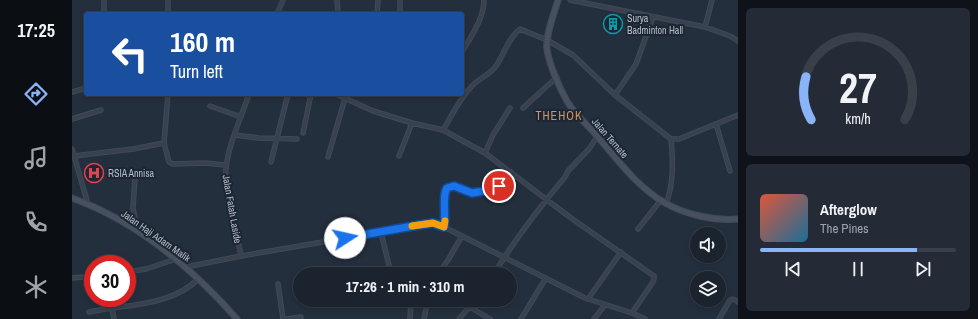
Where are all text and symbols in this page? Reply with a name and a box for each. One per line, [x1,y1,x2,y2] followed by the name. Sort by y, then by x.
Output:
[627,12,683,37] place label: Surya Badminton Hall
[602,13,624,35] building icon: Surya Badminton Hall
[17,18,55,43] text: 17:25
[170,23,235,61] text: 160 m
[104,28,156,80] icon: left
[170,59,223,84] text: Turn left
[839,60,877,116] text: 27
[22,80,50,108] icon: directions
[535,108,583,124] district label: THEHOK
[845,108,871,127] text: km/h
[589,115,631,161] street label: Jalan Ternate
[22,144,50,172] icon: music
[83,162,105,184] hospital icon: RSIA Annisa
[108,167,154,180] place label: RSIA Annisa
[482,169,516,203] pin
[220,174,244,245] street label: Jalan Fatah Laside
[488,175,510,197] icon: arrive
[820,199,877,220] text: Afterglow
[119,207,194,265] street label: Jalan Haji Adam Malik
[22,208,50,236] icon: phone
[324,217,366,259] position arrow
[820,220,869,237] text: The Pines
[690,227,726,307] map controls
[690,227,726,263] button: sound
[84,255,136,307] speed limit sign: 30
[782,258,804,280] icon: previous
[847,258,869,280] icon: pause
[912,258,934,280] icon: next
[690,271,726,307] button: layers
[22,273,50,301] icon: climate
[346,276,464,297] text: 17:26 · 1 min · 310 m

